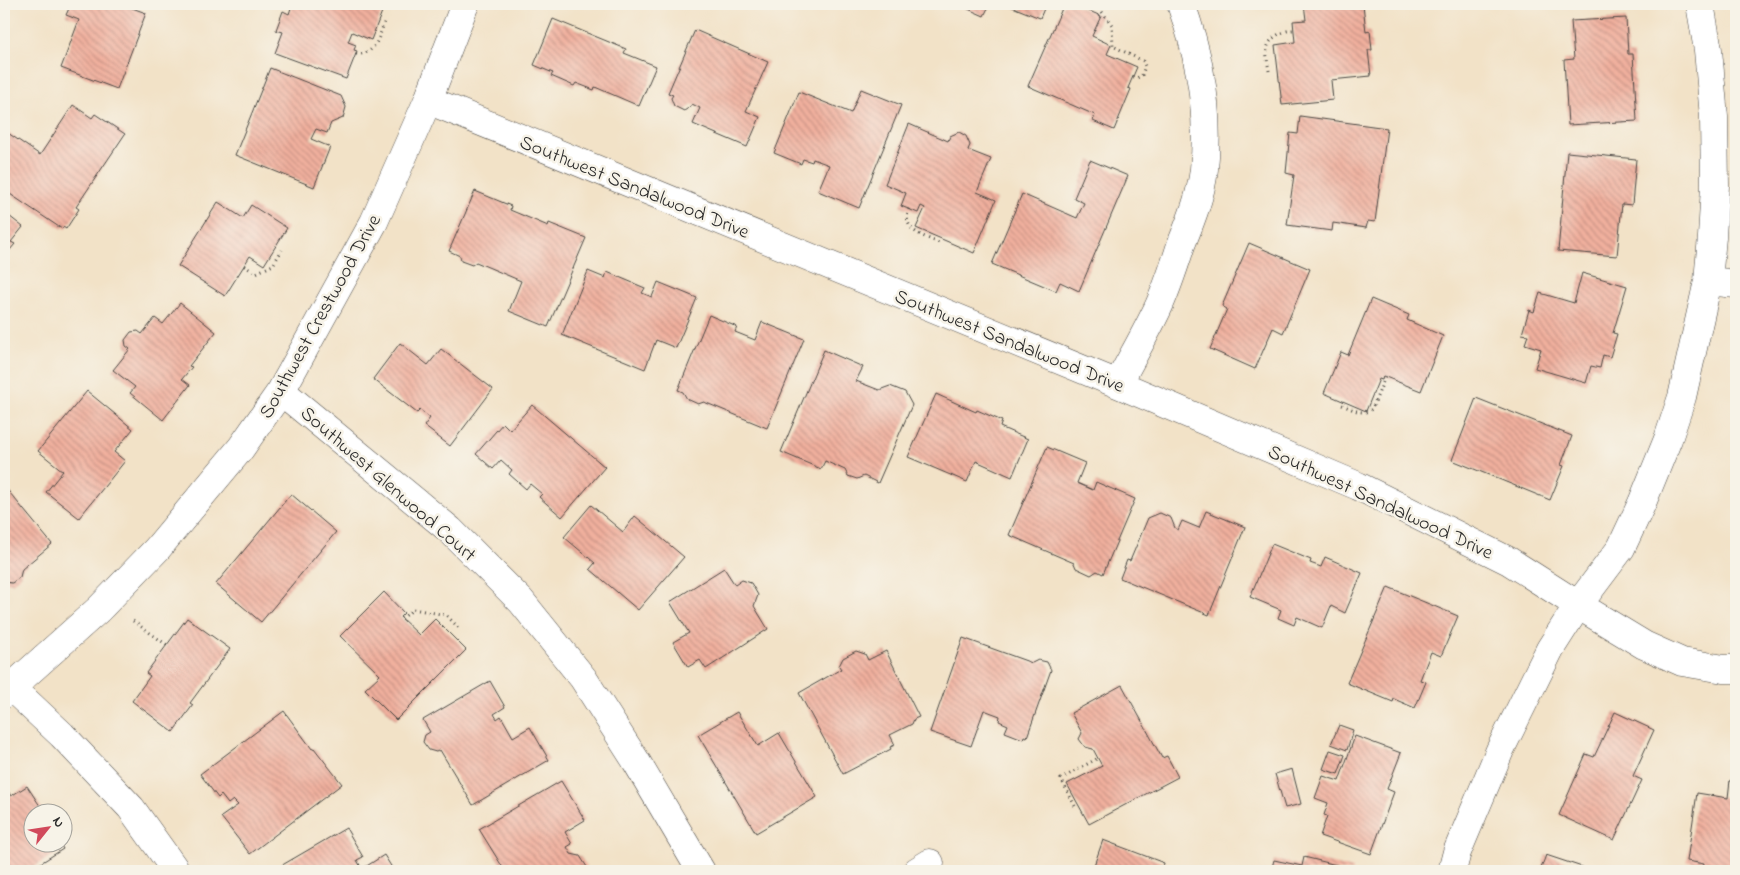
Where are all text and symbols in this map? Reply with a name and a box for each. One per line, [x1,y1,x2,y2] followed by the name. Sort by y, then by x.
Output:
[515,129,753,248] street label: Southwest Sandalwood Drive
[253,210,390,425] street label: Southwest Crestwood Drive
[890,283,1128,402] street label: Southwest Sandalwood Drive
[293,400,482,570] street label: Southwest Glenwood Court
[1263,438,1497,568] street label: Southwest Sandalwood Drive
[22,802,72,852] north arrow
[47,813,69,832] text: N

